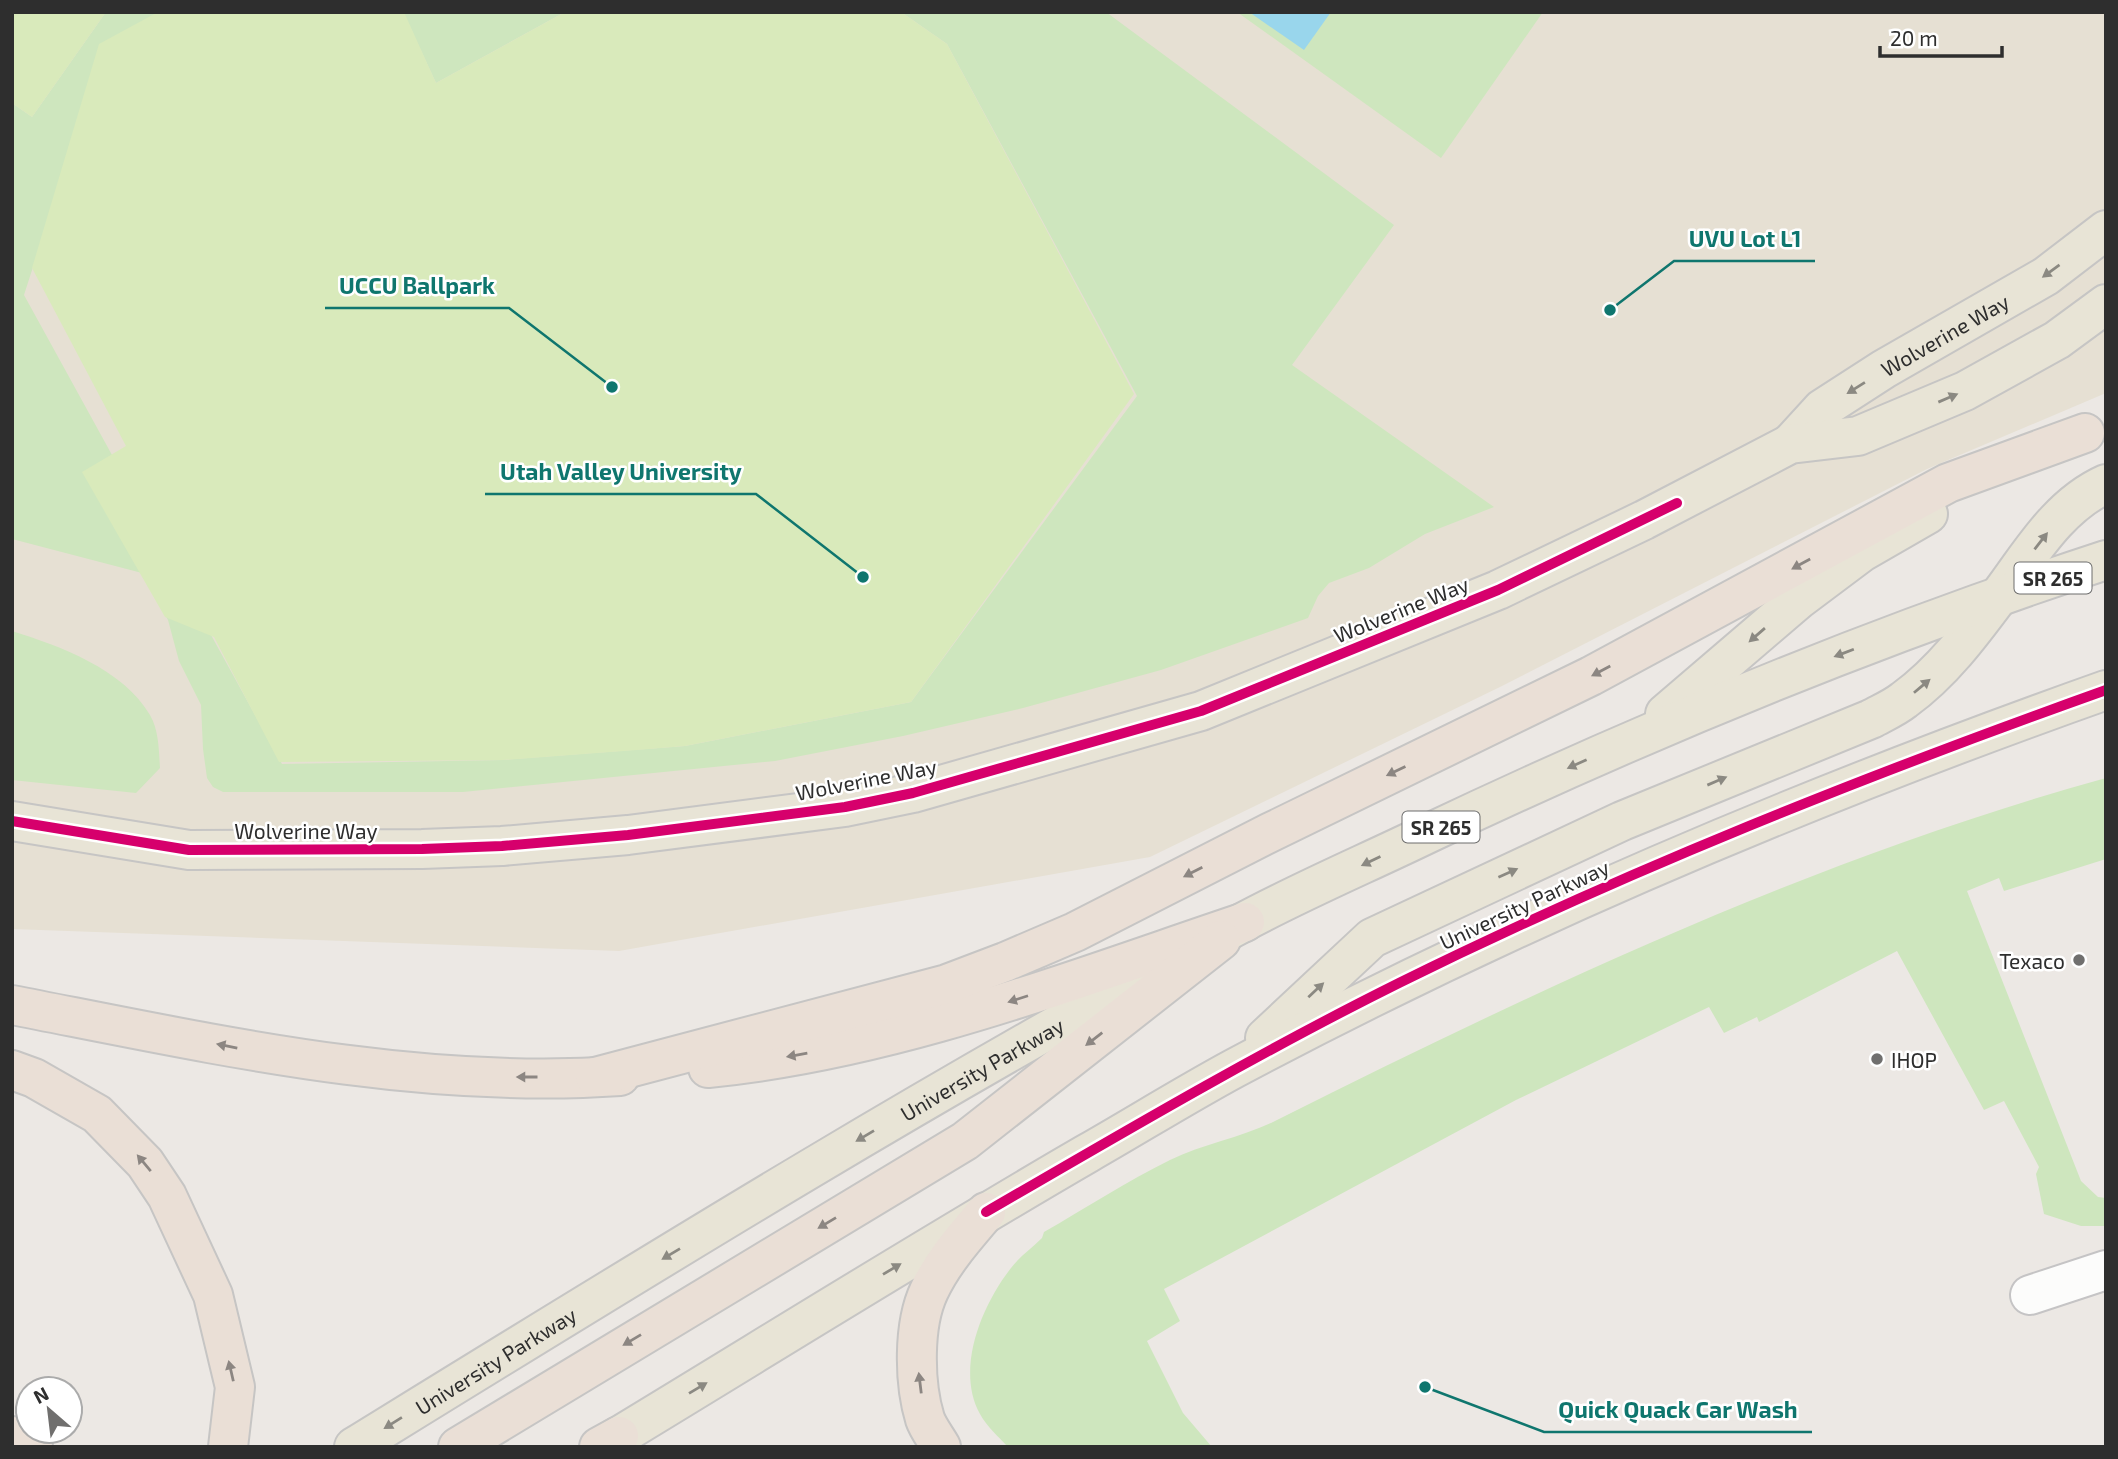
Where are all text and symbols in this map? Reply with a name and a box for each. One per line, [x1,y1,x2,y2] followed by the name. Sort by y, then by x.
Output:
[1880,14,2002,58] scale bar
[1890,25,1938,50] text: 20 m
[1674,217,1815,261] callout: UVU Lot L1
[1689,224,1801,252] text: UVU Lot L1
[325,264,509,308] callout: UCCU Ballpark
[2042,264,2060,278] one-way arrow
[339,271,495,299] text: UCCU Ballpark
[1876,288,2013,381] street label: Wolverine Way
[1846,381,1865,394] one-way arrow
[1938,392,1958,404] one-way arrow
[485,450,756,494] callout: Utah Valley University
[500,457,742,485] text: Utah Valley University
[2033,532,2048,550] one-way arrow
[1791,557,1811,569] one-way arrow
[2014,562,2092,594] road number: SR 265
[1330,571,1472,647] street label: Wolverine Way
[1749,627,1766,642] one-way arrow
[1833,648,1854,659] one-way arrow
[1591,665,1611,677] one-way arrow
[1913,679,1930,694] one-way arrow
[793,753,939,805] street label: Wolverine Way
[1567,758,1587,770] one-way arrow
[1386,765,1406,776] one-way arrow
[1706,776,1727,787] one-way arrow
[1402,812,1480,842] road number: SR 265
[234,818,378,843] street label: Wolverine Way
[1435,854,1613,954] street label: University Parkway
[1361,855,1381,866] one-way arrow
[1183,866,1203,878] one-way arrow
[1498,867,1518,879] one-way arrow
[1999,948,2065,973] place label: Texaco
[2071,952,2087,968] marker: Texaco
[1307,983,1324,999] one-way arrow
[1007,994,1028,1005] one-way arrow
[896,1012,1068,1125] street label: University Parkway
[1086,1032,1104,1047] one-way arrow
[216,1041,238,1052] one-way arrow
[1891,1047,1937,1072] place label: IHOP
[786,1050,808,1061] one-way arrow
[1869,1051,1885,1067] marker: IHOP
[516,1071,538,1083] one-way arrow
[856,1130,875,1143] one-way arrow
[136,1154,152,1172] one-way arrow
[817,1217,836,1230] one-way arrow
[661,1248,680,1261] one-way arrow
[883,1263,902,1276] one-way arrow
[410,1301,580,1419] street label: University Parkway
[622,1334,641,1347] one-way arrow
[225,1360,236,1382] one-way arrow
[914,1372,925,1394] one-way arrow
[14,1375,84,1445] north arrow
[29,1381,52,1408] text: N
[689,1381,708,1394] one-way arrow
[1544,1388,1812,1432] callout: Quick Quack Car Wash
[1558,1395,1798,1424] text: Quick Quack Car Wash
[383,1417,402,1430] one-way arrow

